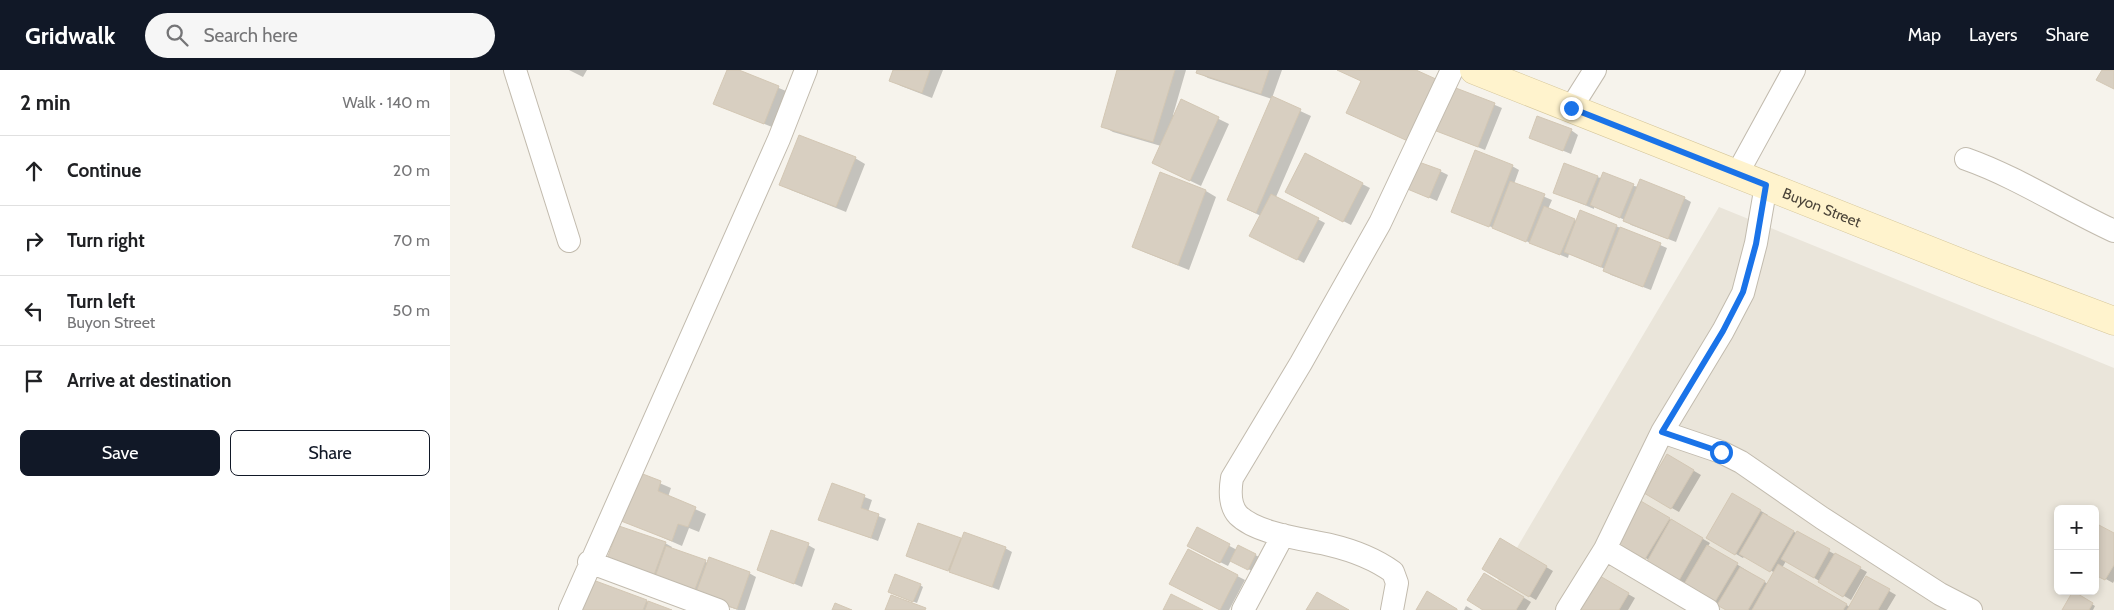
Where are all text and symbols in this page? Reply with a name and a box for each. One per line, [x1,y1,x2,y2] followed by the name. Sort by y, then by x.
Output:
[145,13,495,58] search box
[25,21,115,50] text: Gridwalk
[163,21,191,49] icon: search
[203,24,298,47] text: Search here
[1908,24,1941,46] text: Map
[1969,24,2018,46] text: Layers
[2046,24,2089,46] text: Share
[20,90,71,115] text: 2 min
[343,93,430,112] text: Walk · 140 m
[1560,97,1583,120] route end
[20,157,48,185] icon: ahead
[67,159,141,182] text: Continue
[393,161,430,180] text: 20 m
[1780,184,1864,231] street label: Buyon Street
[20,227,48,255] icon: right
[67,229,145,252] text: Turn right
[393,231,430,250] text: 70 m
[67,290,135,313] text: Turn left
[20,297,48,325] icon: left
[393,301,430,320] text: 50 m
[67,313,155,332] text: Buyon Street
[20,367,48,395] icon: arrive
[67,369,231,392] text: Arrive at destination
[20,430,220,476] button: Save
[230,430,430,476] button: Share
[1710,441,1733,464] route start
[2054,505,2099,595] map controls
[2054,505,2099,550] button: +
[2054,550,2099,595] button: −

